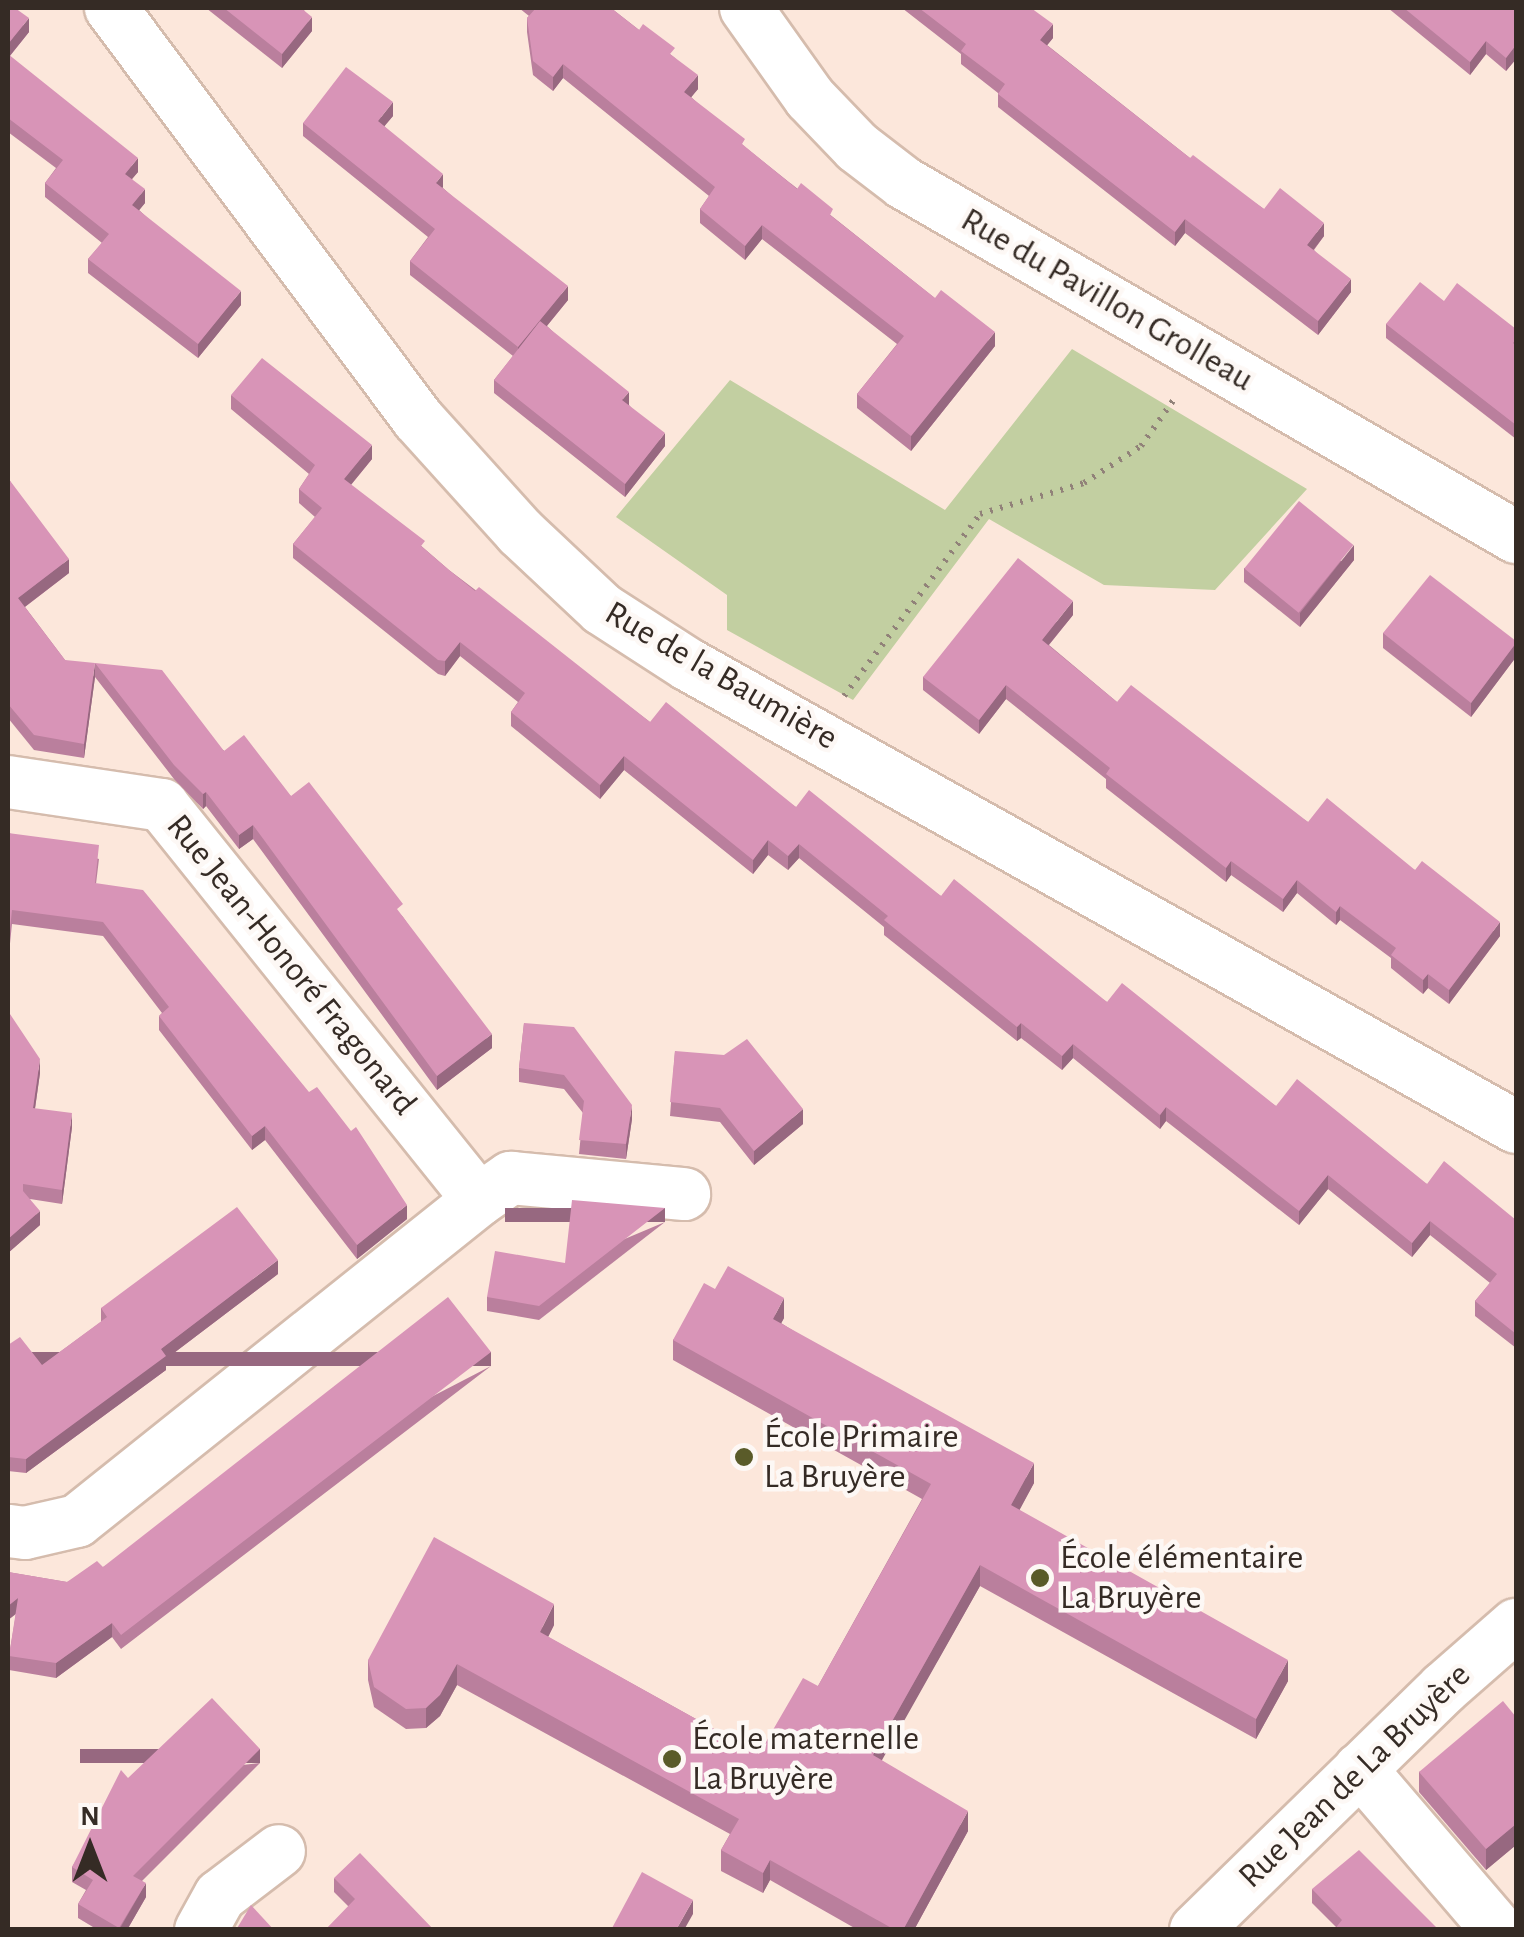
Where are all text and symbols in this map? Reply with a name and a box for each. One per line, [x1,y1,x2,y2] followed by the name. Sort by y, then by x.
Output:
[953,199,1261,401] street label: Rue du Pavillon Grolleau
[597,592,845,760] street label: Rue de la Baumière
[157,806,425,1124] street label: Rue Jean-Honoré Fragonard
[764,1416,959,1498] place label: École Primaire La Bruyère
[733,1446,755,1468] marker: École Primaire La Bruyère
[1060,1537,1303,1619] place label: École élémentaire La Bruyère
[1029,1567,1051,1589] marker: École élémentaire La Bruyère
[1230,1655,1480,1897] street label: Rue Jean de La Bruyère
[692,1718,919,1800] place label: École maternelle La Bruyère
[661,1748,683,1770] marker: École maternelle La Bruyère
[40,1797,140,1897] north arrow
[80,1803,100,1831] text: N

